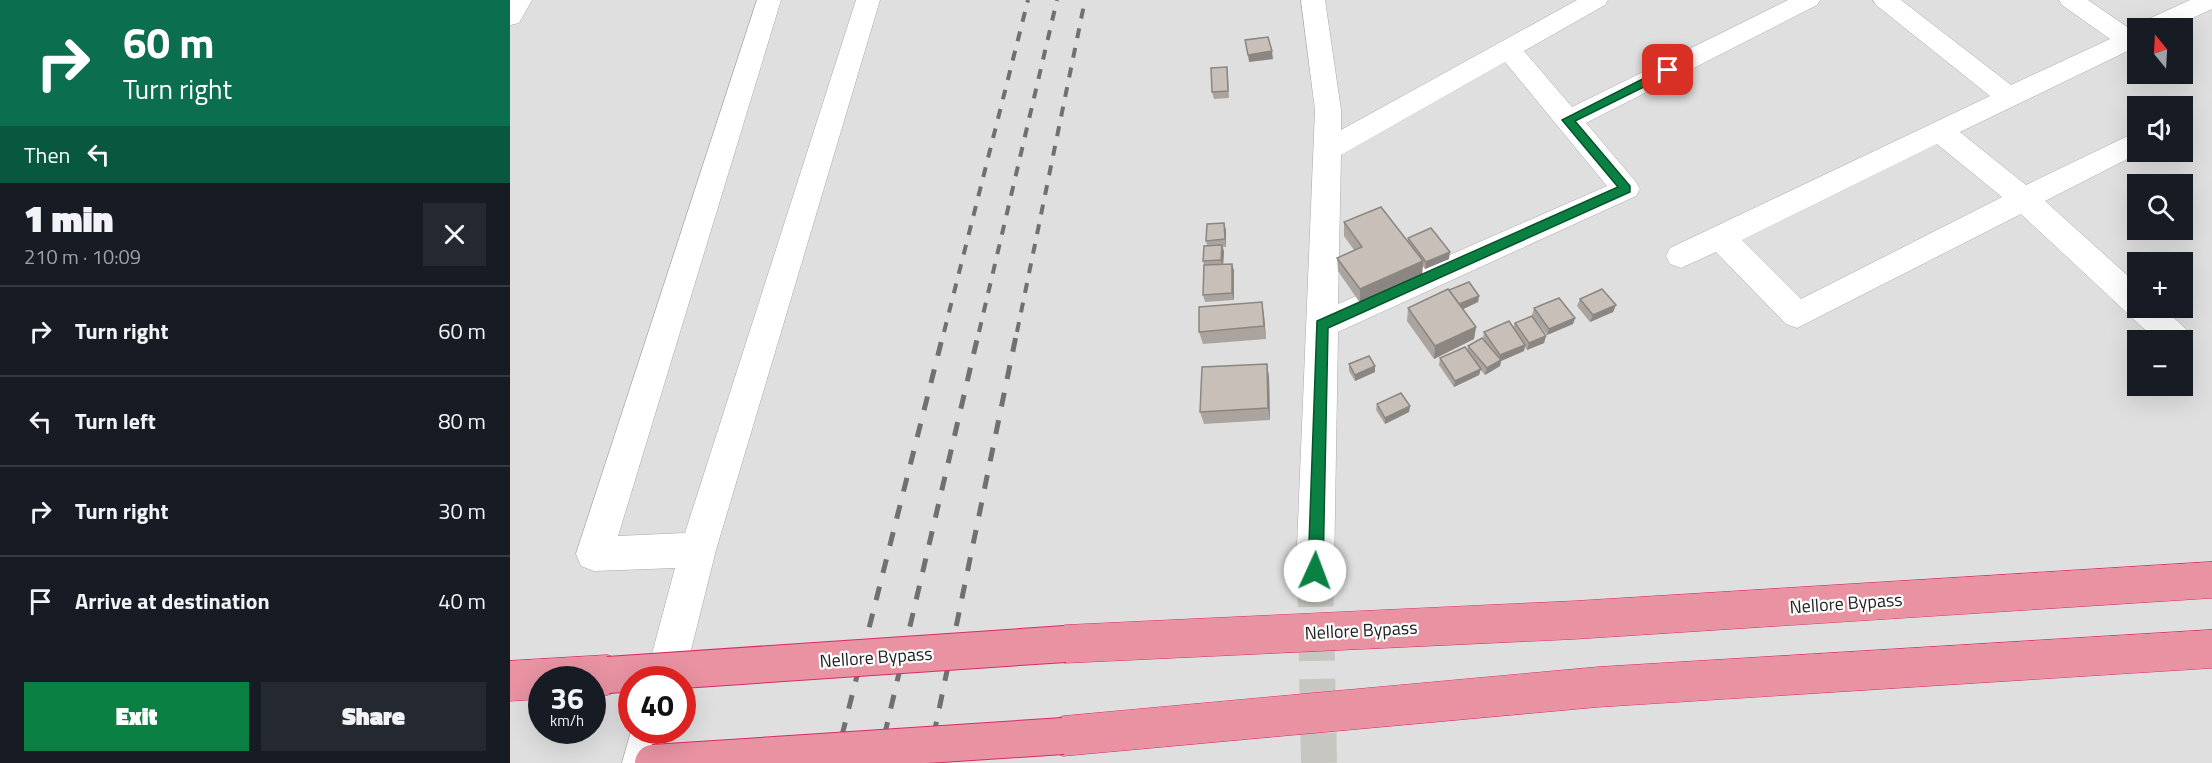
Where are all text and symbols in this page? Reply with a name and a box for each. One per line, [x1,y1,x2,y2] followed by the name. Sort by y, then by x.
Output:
[123,10,215,74] text: 60 m
[2127,18,2193,84] north arrow
[2127,18,2193,396] map controls
[24,24,102,102] icon: right
[1642,44,1693,95] pin
[1651,53,1684,86] icon: arrive
[123,68,232,109] text: Turn right
[2127,96,2193,162] button: sound
[24,138,70,172] text: Then
[82,138,115,171] icon: left
[2127,174,2193,240] button: search
[24,191,113,246] text: 1 min
[423,203,486,266] button: close
[24,241,141,272] text: 210 m · 10:09
[2127,252,2193,318] button: +
[75,314,169,348] text: Turn right
[438,314,486,348] text: 60 m
[24,315,57,348] icon: right
[2127,330,2193,396] button: −
[75,404,156,438] text: Turn left
[438,404,486,438] text: 80 m
[24,405,57,438] icon: left
[75,494,169,528] text: Turn right
[438,494,486,528] text: 30 m
[24,495,57,528] icon: right
[1283,539,1347,603] position arrow
[75,584,270,618] text: Arrive at destination
[438,584,486,618] text: 40 m
[24,585,57,618] icon: arrive
[1789,586,1903,620] street label: Nellore Bypass
[1304,614,1418,646] street label: Nellore Bypass
[819,640,933,674] street label: Nellore Bypass
[618,666,696,744] speed limit sign: 40
[550,675,584,721] text: 36
[24,682,249,751] button: Exit
[261,682,486,751] button: Share
[550,709,584,732] text: km/h

